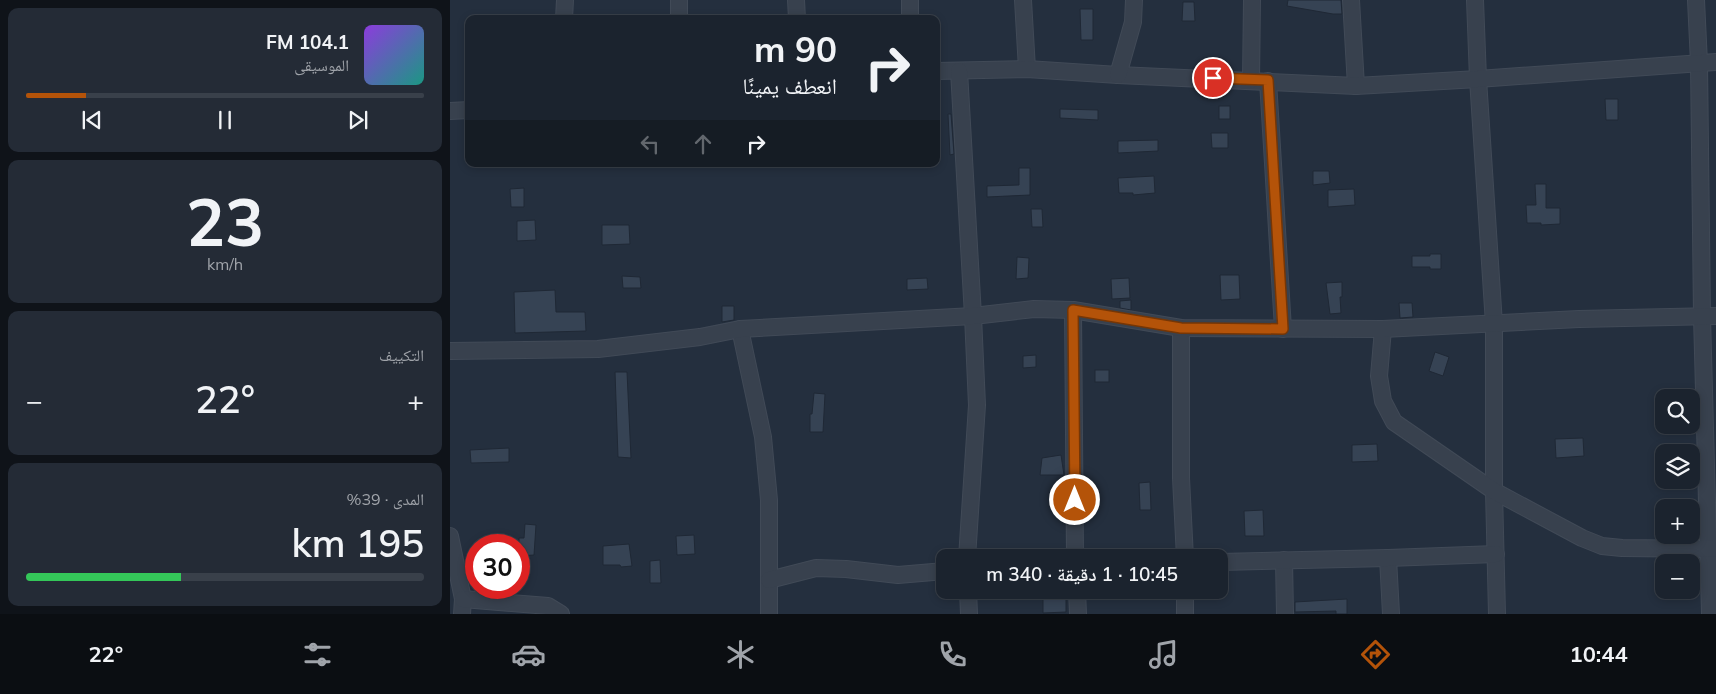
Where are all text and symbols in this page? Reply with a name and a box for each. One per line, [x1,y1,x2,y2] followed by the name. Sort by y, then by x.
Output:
[754,27,837,71] text: 90 m
[266,30,349,54] text: 104.1 FM
[855,35,920,100] icon: right
[294,55,349,75] text: الموسيقى
[1192,57,1234,99] pin
[1199,64,1227,92] icon: arrive
[743,72,837,100] text: انعطف يمينًا
[78,106,106,134] icon: previous
[211,106,239,134] icon: pause
[344,106,372,134] icon: next
[636,130,664,158] icon: left
[689,130,717,158] icon: ahead
[742,130,770,158] icon: right
[186,181,264,262] text: 23
[207,254,243,274] text: km/h
[379,345,424,365] text: التكييف
[195,375,255,423] text: 22°
[26,383,43,418] text: −
[407,383,424,418] text: +
[1655,389,1700,599] map controls
[1655,389,1700,434] button: search
[1655,444,1700,489] button: layers
[1048,473,1100,525] position arrow
[346,489,424,509] text: المدى · 39%
[1655,499,1700,544] button: +
[291,519,424,567] text: 195 km
[465,534,530,599] speed limit sign: 30
[1655,554,1700,599] button: −
[986,562,1178,586] text: 10:45 · 1 دقيقة · 340 m
[300,637,335,672] icon: filters
[511,637,546,672] icon: car
[723,637,758,672] icon: climate
[935,637,970,672] icon: phone
[1146,637,1181,672] icon: music
[1358,637,1393,672] icon: directions
[88,640,123,668] text: 22°
[1569,640,1628,668] text: 10:44

